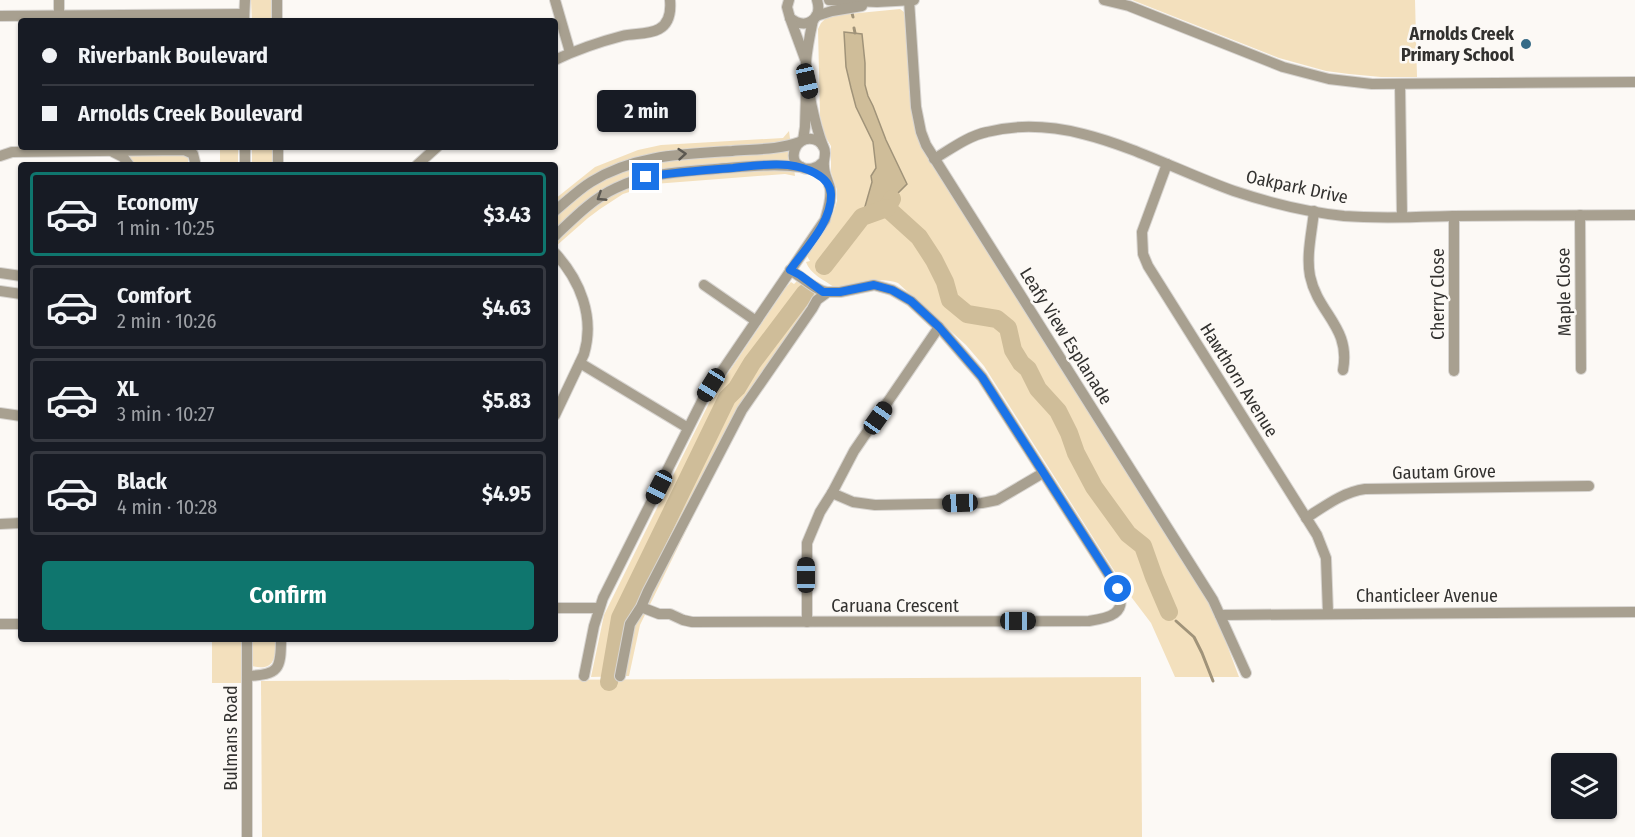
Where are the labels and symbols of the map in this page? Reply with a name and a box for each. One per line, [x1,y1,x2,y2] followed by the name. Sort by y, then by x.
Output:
[1401,23,1515,66] place label: Arnolds Creek Primary School
[1519,37,1533,51] marker: Arnolds Creek Primary School
[794,61,820,101] car
[596,90,696,132] callout: 2 min
[678,148,687,161] one-way arrow
[632,163,659,190] route end
[1244,165,1350,209] street label: Oakpark Drive
[597,189,608,200] one-way arrow
[1552,247,1576,337] street label: Maple Close
[1427,248,1449,340] street label: Cherry Close
[1015,263,1117,409] street label: Leafy View Esplanade
[1195,319,1283,441] street label: Hawthorn Avenue
[694,365,728,405] car
[860,398,896,438] car
[1392,460,1496,484] street label: Gautam Grove
[643,467,675,507] car
[942,493,978,513] car
[797,557,815,593] car
[1104,575,1131,602] route start
[1356,585,1498,607] street label: Chanticleer Avenue
[831,595,959,617] street label: Caruana Crescent
[1000,612,1036,630] car
[220,685,242,791] street label: Bulmans Road

